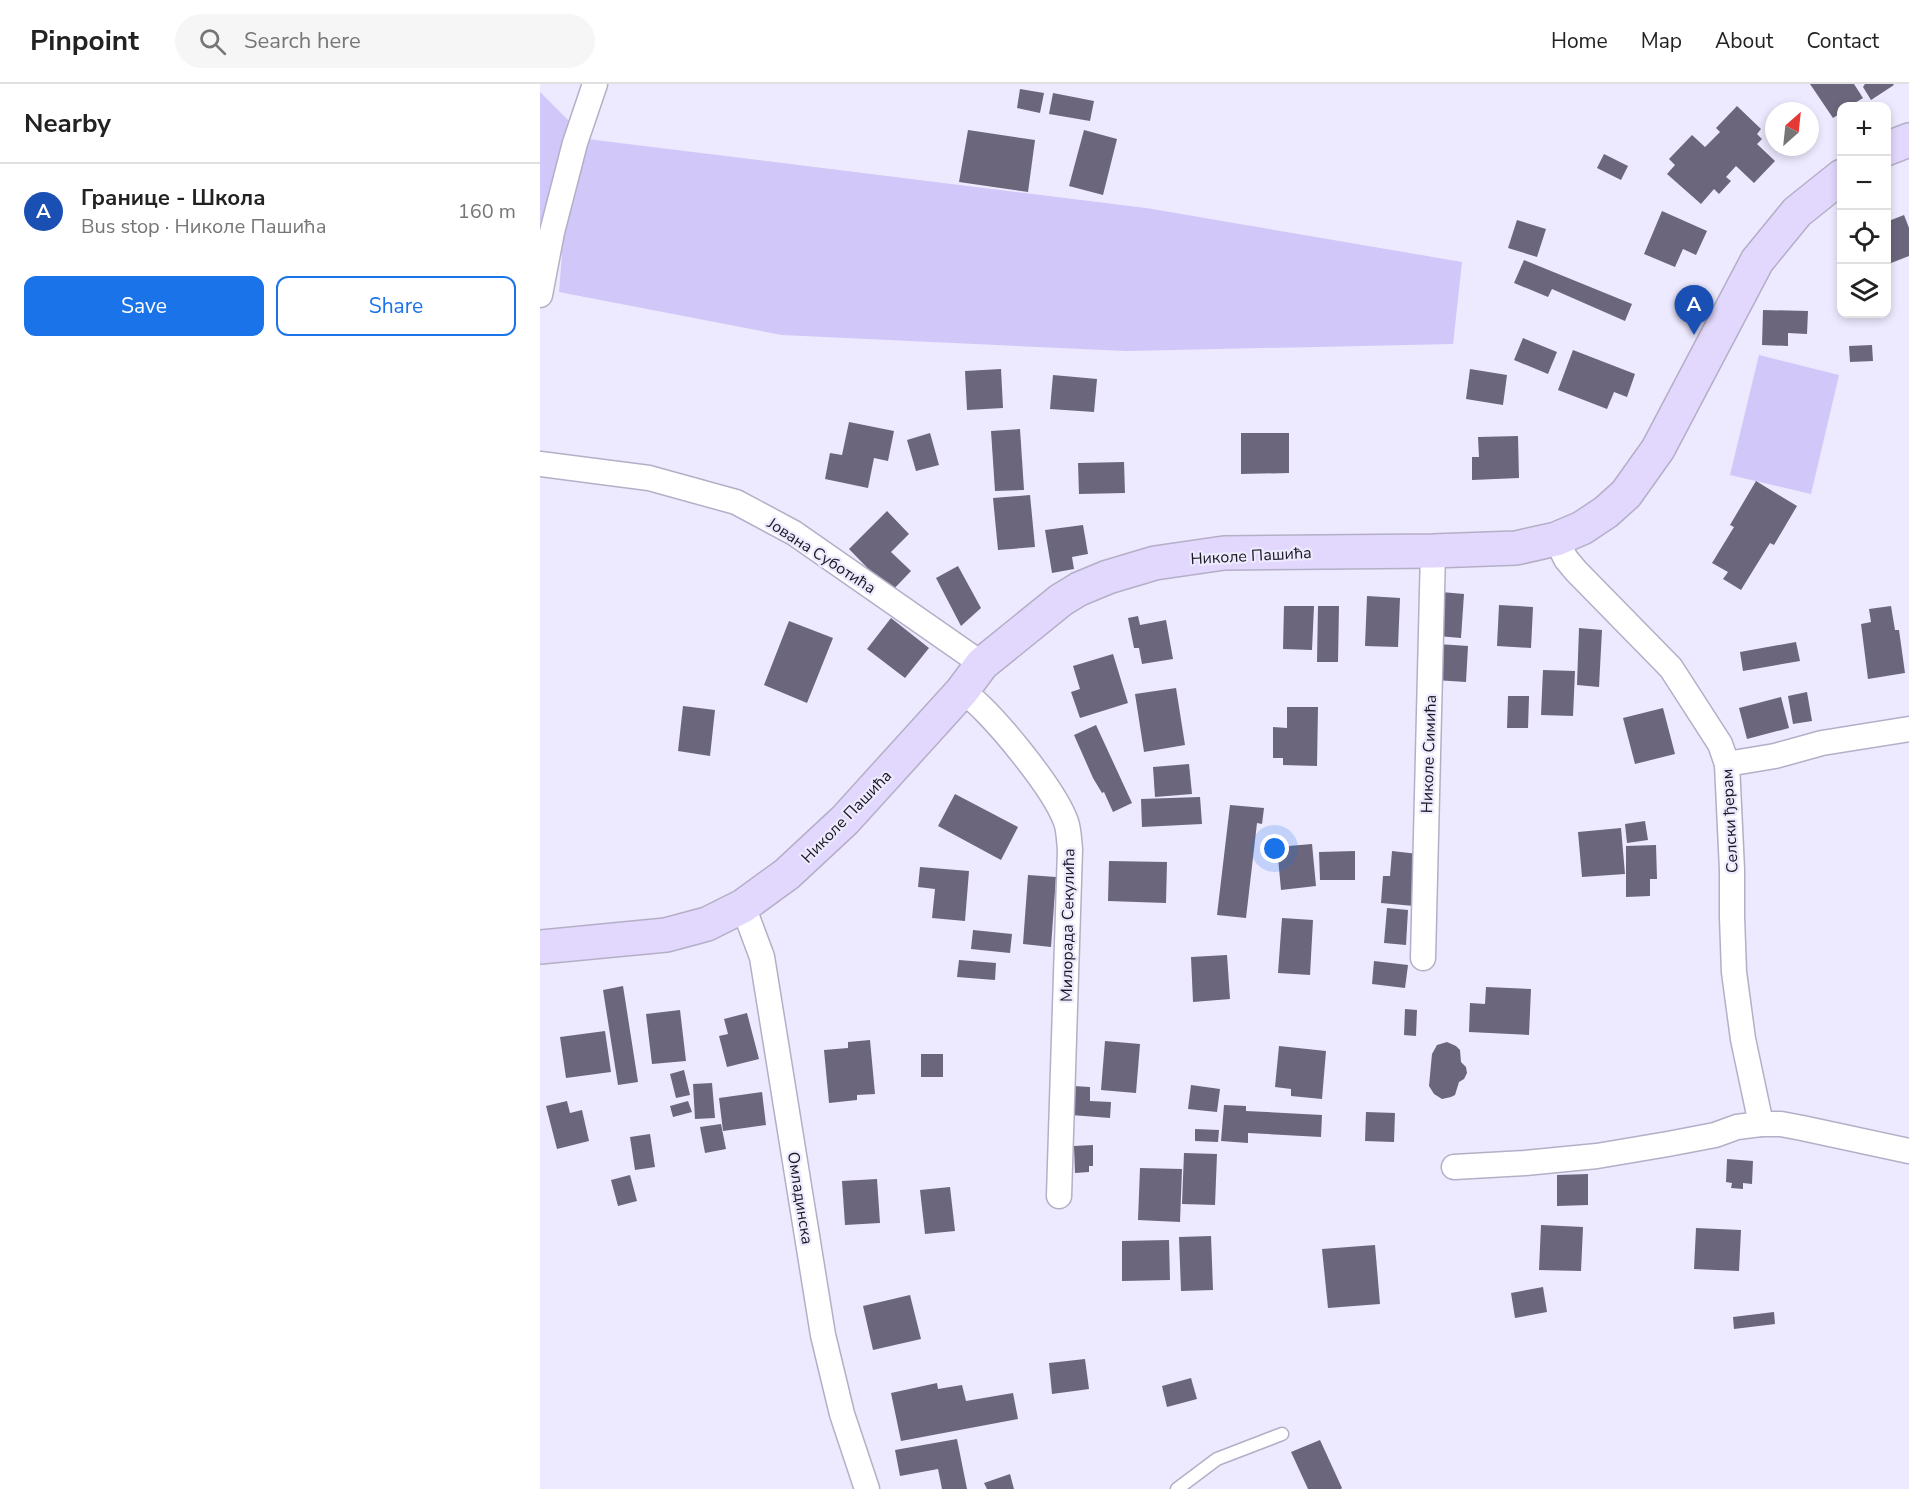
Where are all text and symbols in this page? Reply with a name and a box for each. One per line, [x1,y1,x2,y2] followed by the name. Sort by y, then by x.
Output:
[175,14,595,68] search box
[30,22,139,60] text: Pinpoint
[196,25,229,58] icon: search
[244,26,361,56] text: Search here
[1551,27,1608,55] text: Home
[1641,27,1682,55] text: Map
[1715,27,1773,55] text: About
[1806,27,1879,55] text: Contact
[1765,102,1819,156] north arrow
[1837,102,1891,318] map controls
[1837,102,1891,156] button: +
[24,106,111,141] text: Nearby
[1837,156,1891,210] button: −
[81,183,266,213] text: Границе - Школа
[36,198,51,225] text: A
[458,198,516,225] text: 160 m
[1837,210,1891,264] button: locate
[81,213,326,240] text: Bus stop · Николе Пашића
[1837,264,1891,318] button: layers
[24,276,264,336] button: Save
[276,276,516,336] button: Share
[1674,286,1714,335] pin: A
[762,512,880,599] street label: Јована Суботића
[1190,542,1312,570] street label: Николе Пашића
[1416,694,1442,814] street label: Николе Симића
[797,765,897,868] street label: Николе Пашића
[1716,768,1744,874] street label: Селски ђерам
[1260,834,1289,863] your location
[1056,848,1080,1002] street label: Милорада Секулића
[782,1150,818,1246] street label: Омладинска

